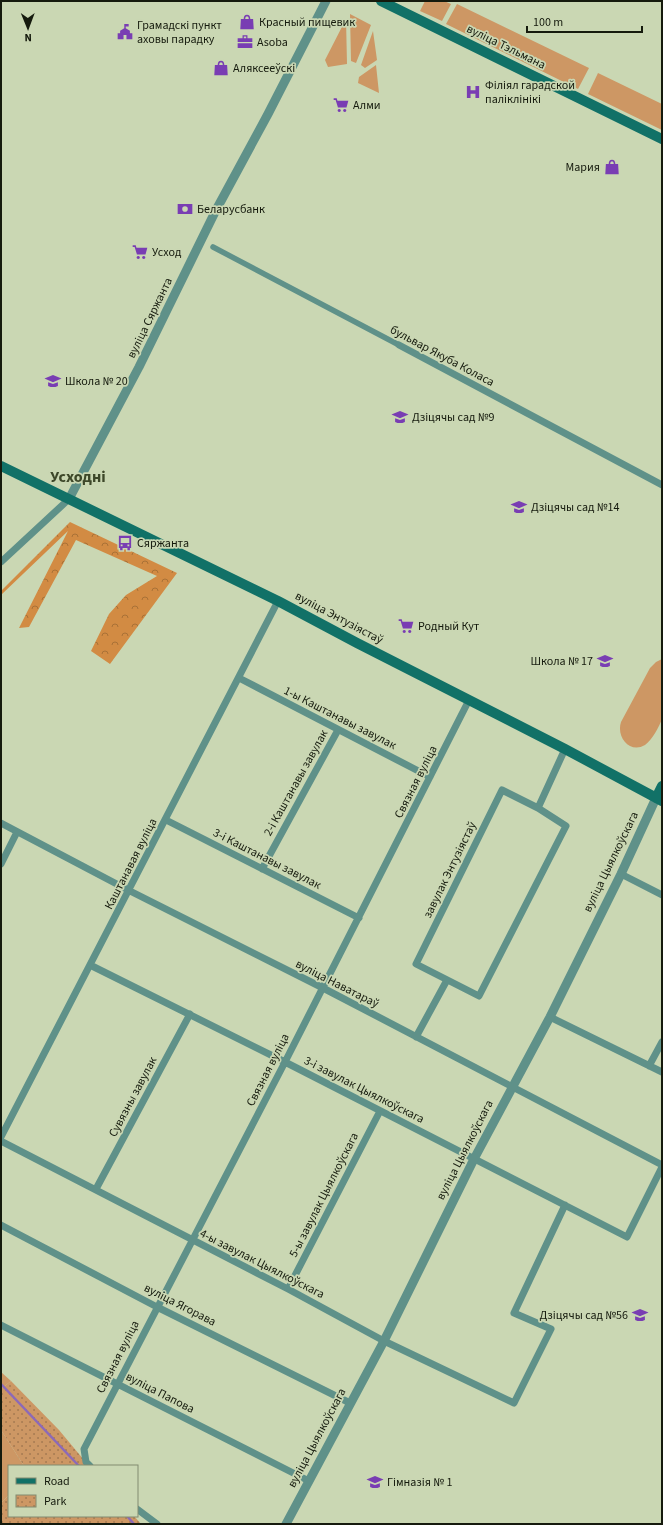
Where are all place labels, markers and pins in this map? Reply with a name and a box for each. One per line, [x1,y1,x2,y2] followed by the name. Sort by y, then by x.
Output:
[238,13,256,31] shop icon: Красный пищевик
[259,14,355,31] place label: Красный пищевик
[137,17,222,48] place label: Грамадскі пункт аховы парадку
[116,23,134,41] public building icon: Грамадскі пункт аховы парадку
[236,33,254,51] office icon: Asoba
[257,34,288,51] place label: Asoba
[212,59,230,77] shop icon: Аляксееўскі
[233,60,295,77] place label: Аляксееўскі
[485,77,575,108] place label: Філіял гарадской паліклінікі
[464,83,482,101] hospital icon: Філіял гарадской паліклінікі
[332,96,350,114] supermarket icon: Алми
[353,97,381,114] place label: Алми
[603,158,621,176] shop icon: Мария
[566,159,600,176] place label: Мария
[176,200,194,218] bank icon: Беларусбанк
[197,201,265,218] place label: Беларусбанк
[131,243,149,261] supermarket icon: Усход
[152,244,182,261] place label: Усход
[44,372,62,390] school or university icon: Школа № 20
[65,373,128,390] place label: Школа № 20
[391,408,409,426] school or university icon: Дзіцячы сад №9
[412,409,495,426] place label: Дзіцячы сад №9
[510,498,528,516] school or university icon: Дзіцячы сад №14
[531,499,619,516] place label: Дзіцячы сад №14
[116,534,134,552] bus stop icon: Сяржанта
[137,535,189,552] place label: Сяржанта
[397,617,415,635] supermarket icon: Родный Кут
[418,618,480,635] place label: Родный Кут
[596,652,614,670] school or university icon: Школа № 17
[530,653,593,670] place label: Школа № 17
[631,1306,649,1324] school or university icon: Дзіцячы сад №56
[540,1307,628,1324] place label: Дзіцячы сад №56
[366,1473,384,1491] school or university icon: Гімназія № 1
[387,1474,452,1491] place label: Гімназія № 1

